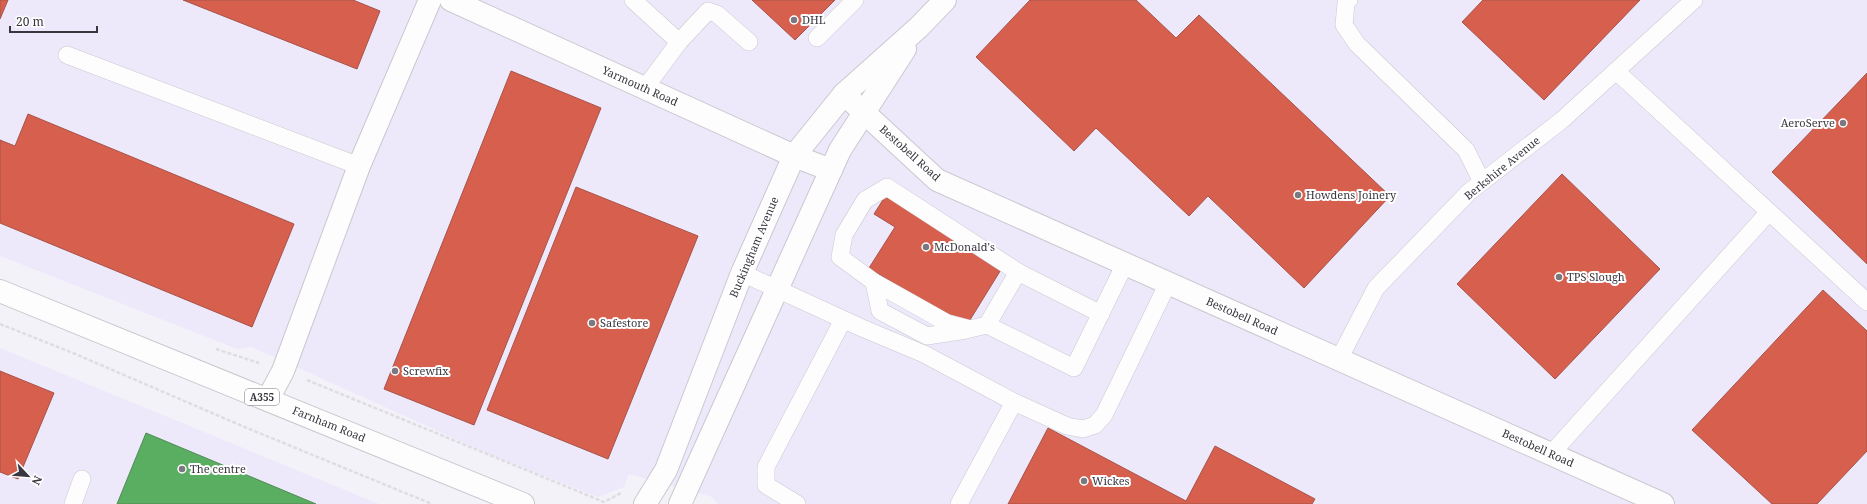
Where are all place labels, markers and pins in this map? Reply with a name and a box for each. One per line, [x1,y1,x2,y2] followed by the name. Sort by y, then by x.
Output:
[802,12,826,27] place label: DHL
[789,15,799,25] marker: DHL
[1781,115,1835,130] place label: AeroServe
[1838,118,1848,128] marker: AeroServe
[1306,187,1397,202] place label: Howdens Joinery
[1293,190,1303,200] marker: Howdens Joinery
[934,239,995,254] place label: McDonald's
[921,242,931,252] marker: McDonald's
[1567,269,1625,284] place label: TPS Slough
[1554,272,1564,282] marker: TPS Slough
[600,315,648,330] place label: Safestore
[587,318,597,328] marker: Safestore
[403,363,449,378] place label: Screwfix
[390,366,400,376] marker: Screwfix
[190,461,246,476] place label: The centre
[177,464,187,474] marker: The centre
[1092,473,1130,488] place label: Wickes
[1079,476,1089,486] marker: Wickes

